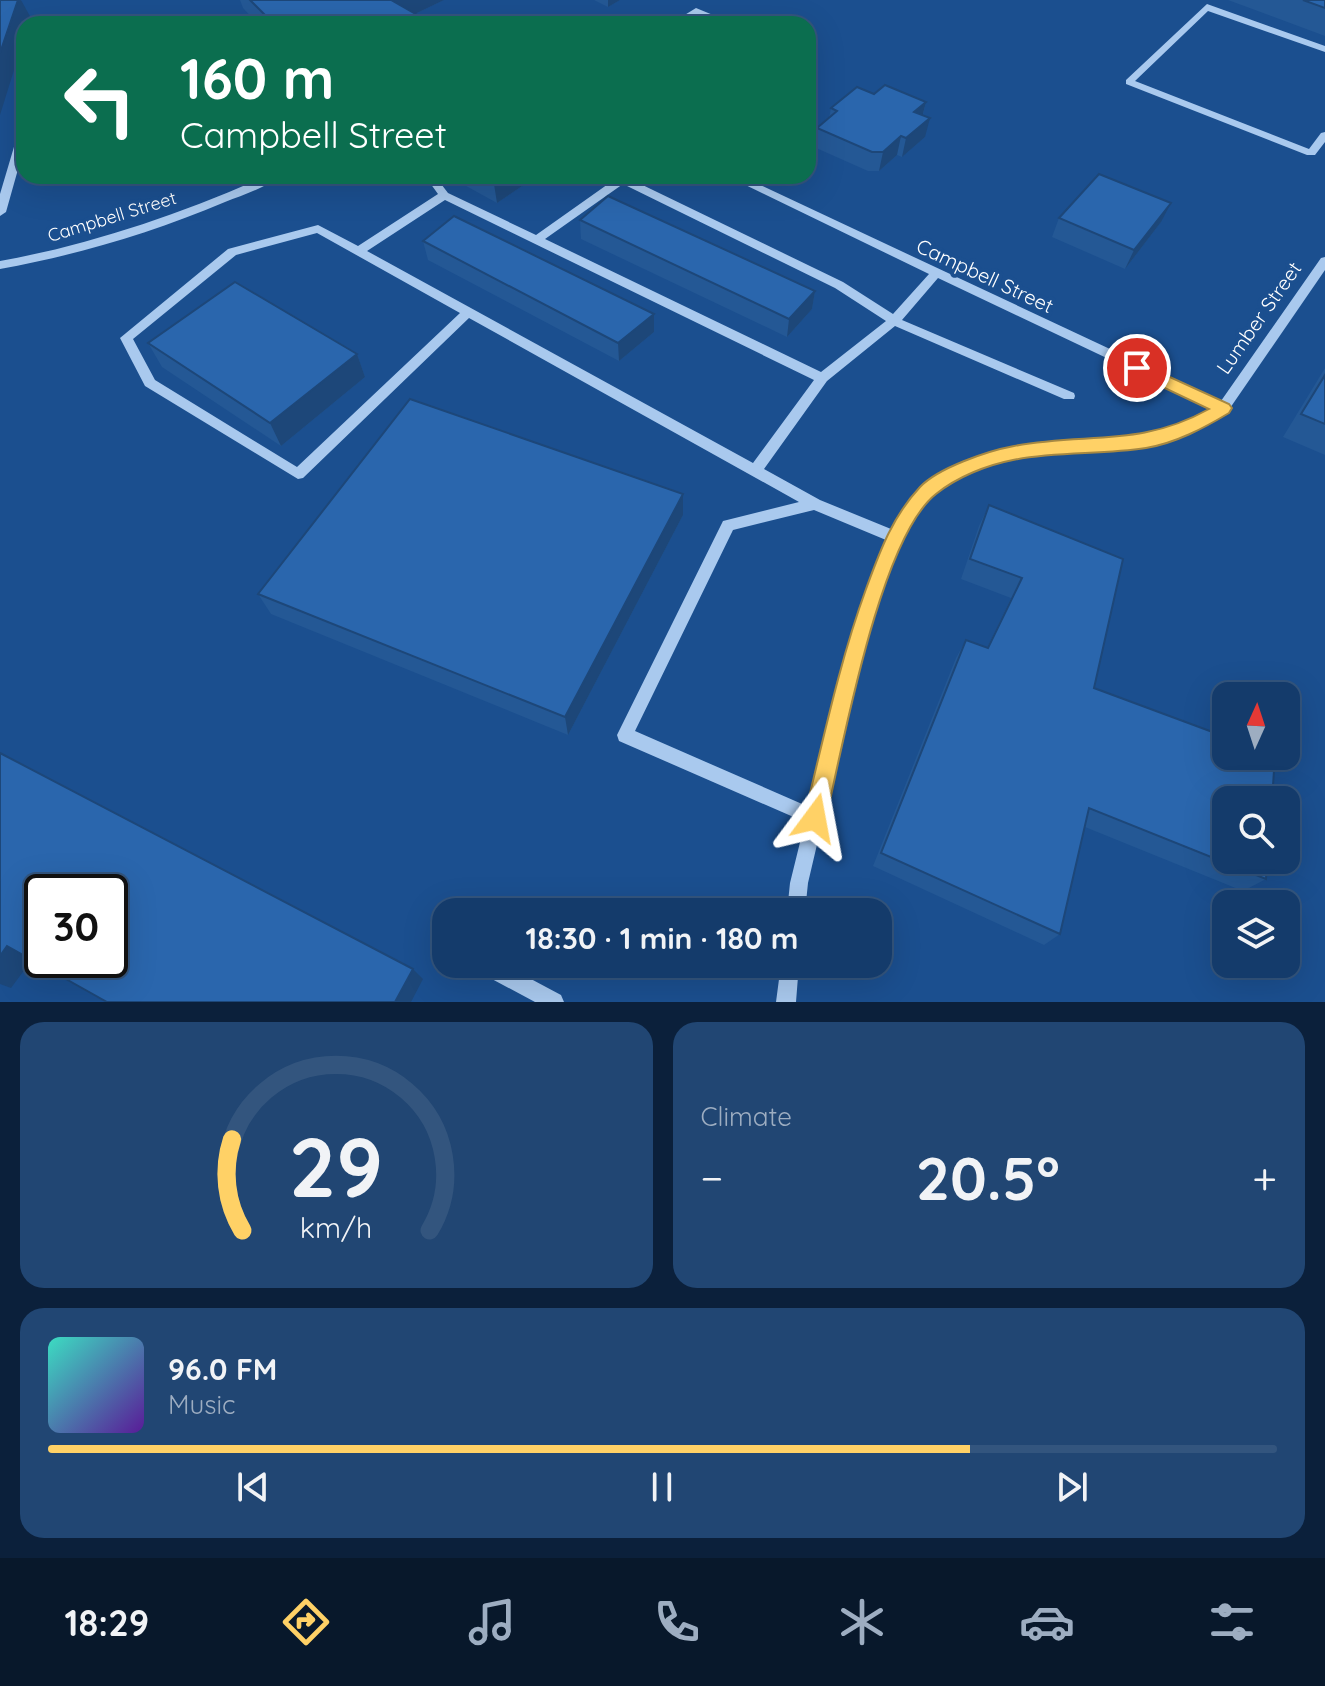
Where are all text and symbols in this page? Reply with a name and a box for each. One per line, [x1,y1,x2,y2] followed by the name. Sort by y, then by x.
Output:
[180,43,334,113] text: 160 m
[48,48,152,152] icon: left
[180,112,447,157] text: Campbell Street
[45,186,179,247] street label: Campbell Street
[913,233,1058,318] street label: Campbell Street
[1211,257,1307,379] street label: Lumber Street
[1103,334,1171,402] pin
[1115,346,1159,390] icon: arrive
[1212,682,1300,770] north arrow
[1212,682,1300,978] map controls
[773,776,857,860] position arrow
[1212,786,1300,874] button: search
[24,874,128,978] speed limit sign: 30
[1212,890,1300,978] button: layers
[525,919,799,957] text: 18:30 · 1 min · 180 m
[701,1100,792,1133] text: Climate
[289,1114,384,1218] text: 29
[916,1140,1060,1215] text: 20.5°
[701,1150,723,1205] text: −
[1252,1150,1277,1205] text: +
[300,1209,373,1245] text: km/h
[168,1350,277,1388] text: 96.0 FM
[168,1388,236,1421] text: Music
[231,1465,275,1509] icon: previous
[640,1465,684,1509] icon: pause
[1050,1465,1094,1509] icon: next
[278,1594,334,1650] icon: directions
[464,1594,520,1650] icon: music
[649,1594,705,1650] icon: phone
[834,1594,890,1650] icon: climate
[1019,1594,1075,1650] icon: car
[1204,1594,1260,1650] icon: filters
[65,1600,149,1645] text: 18:29

